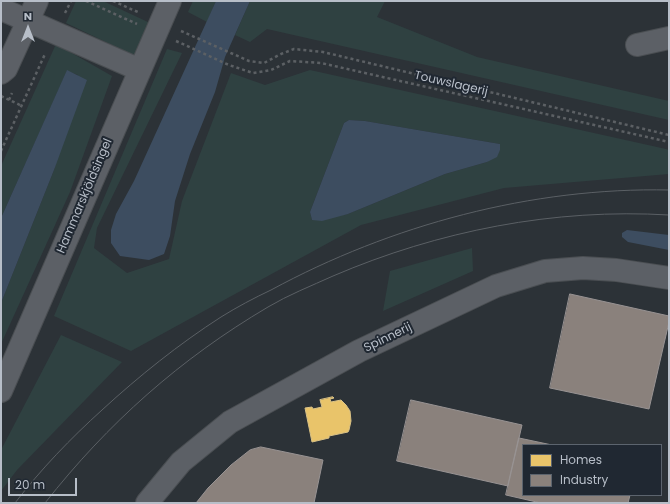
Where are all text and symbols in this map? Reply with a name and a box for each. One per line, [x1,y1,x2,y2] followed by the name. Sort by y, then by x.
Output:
[8,8,48,48] north arrow
[24,8,32,24] text: N
[413,69,489,99] street label: Touwslagerij
[54,136,116,256] street label: Hammarskjöldsingel
[362,320,414,356] street label: Spinnerij
[522,444,662,496] legend
[560,451,602,468] text: Homes
[10,470,79,496] scale bar
[560,471,608,488] text: Industry
[15,476,45,493] text: 20 m

